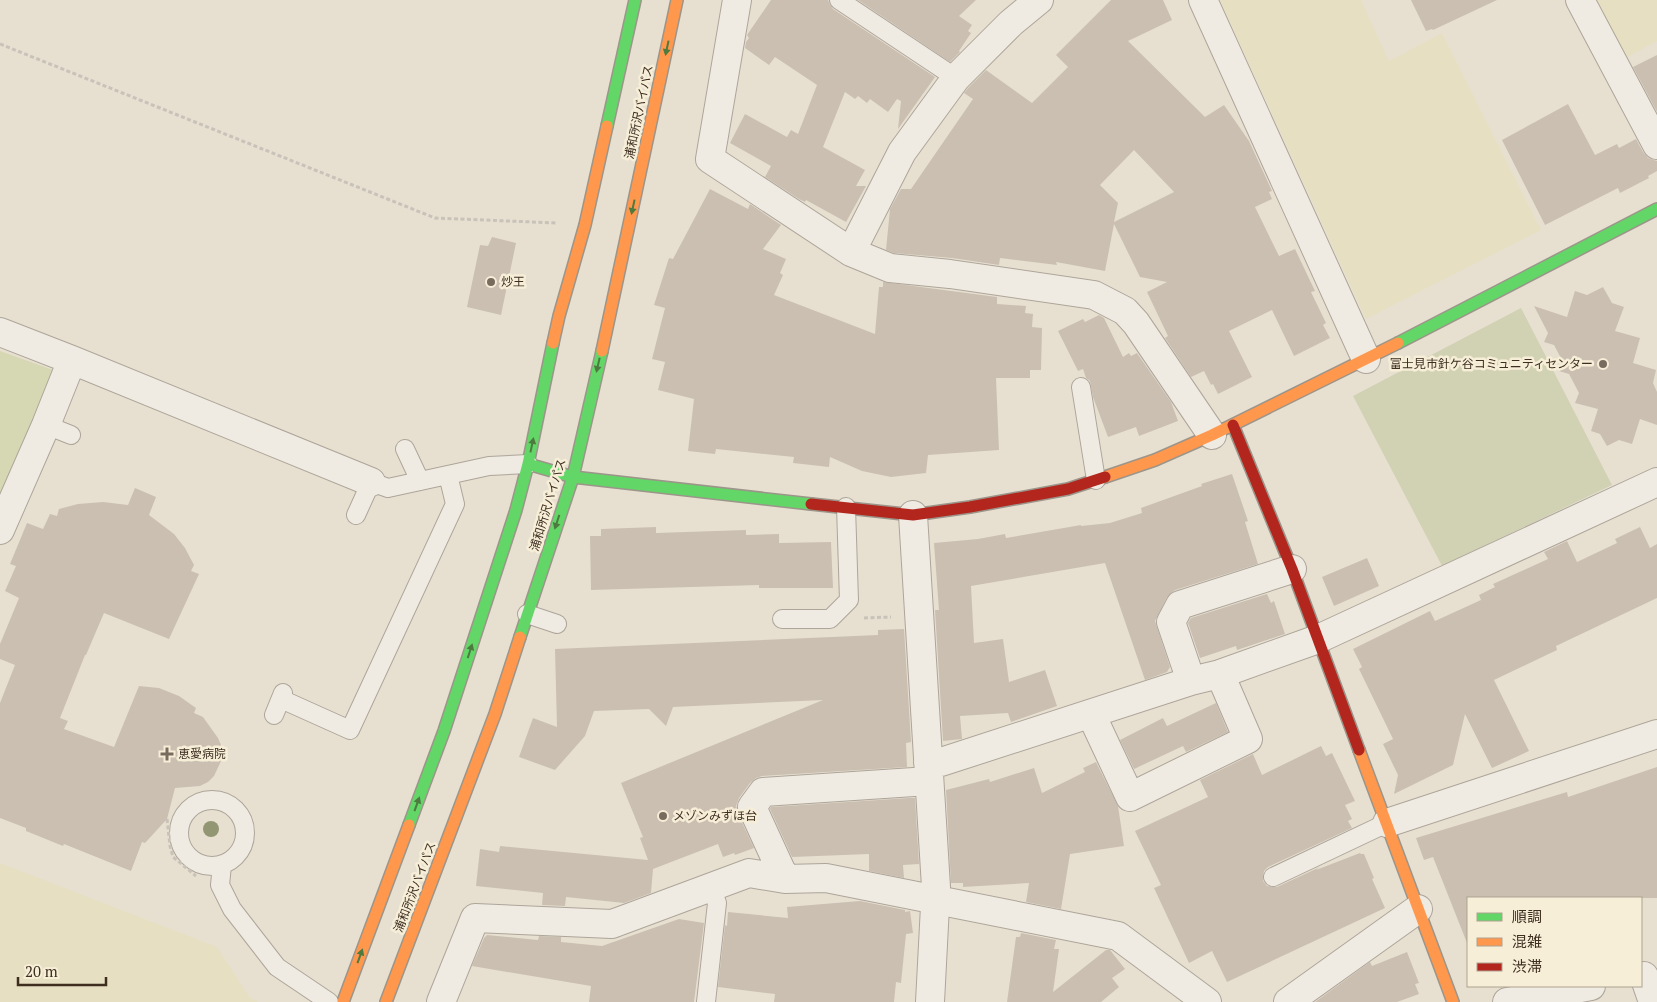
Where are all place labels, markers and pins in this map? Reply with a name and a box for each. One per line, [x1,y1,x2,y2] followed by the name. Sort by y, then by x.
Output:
[501,274,525,289] place label: 炒王
[485,276,497,288] marker: 炒王
[1390,356,1593,371] place label: 富士見市針ケ谷コミュニティセンター
[1597,358,1609,370] marker: 富士見市針ケ谷コミュニティセンター
[178,746,226,761] place label: 恵愛病院
[160,747,174,761] marker: 恵愛病院
[673,808,757,823] place label: メゾンみずほ台
[657,810,669,822] marker: メゾンみずほ台

